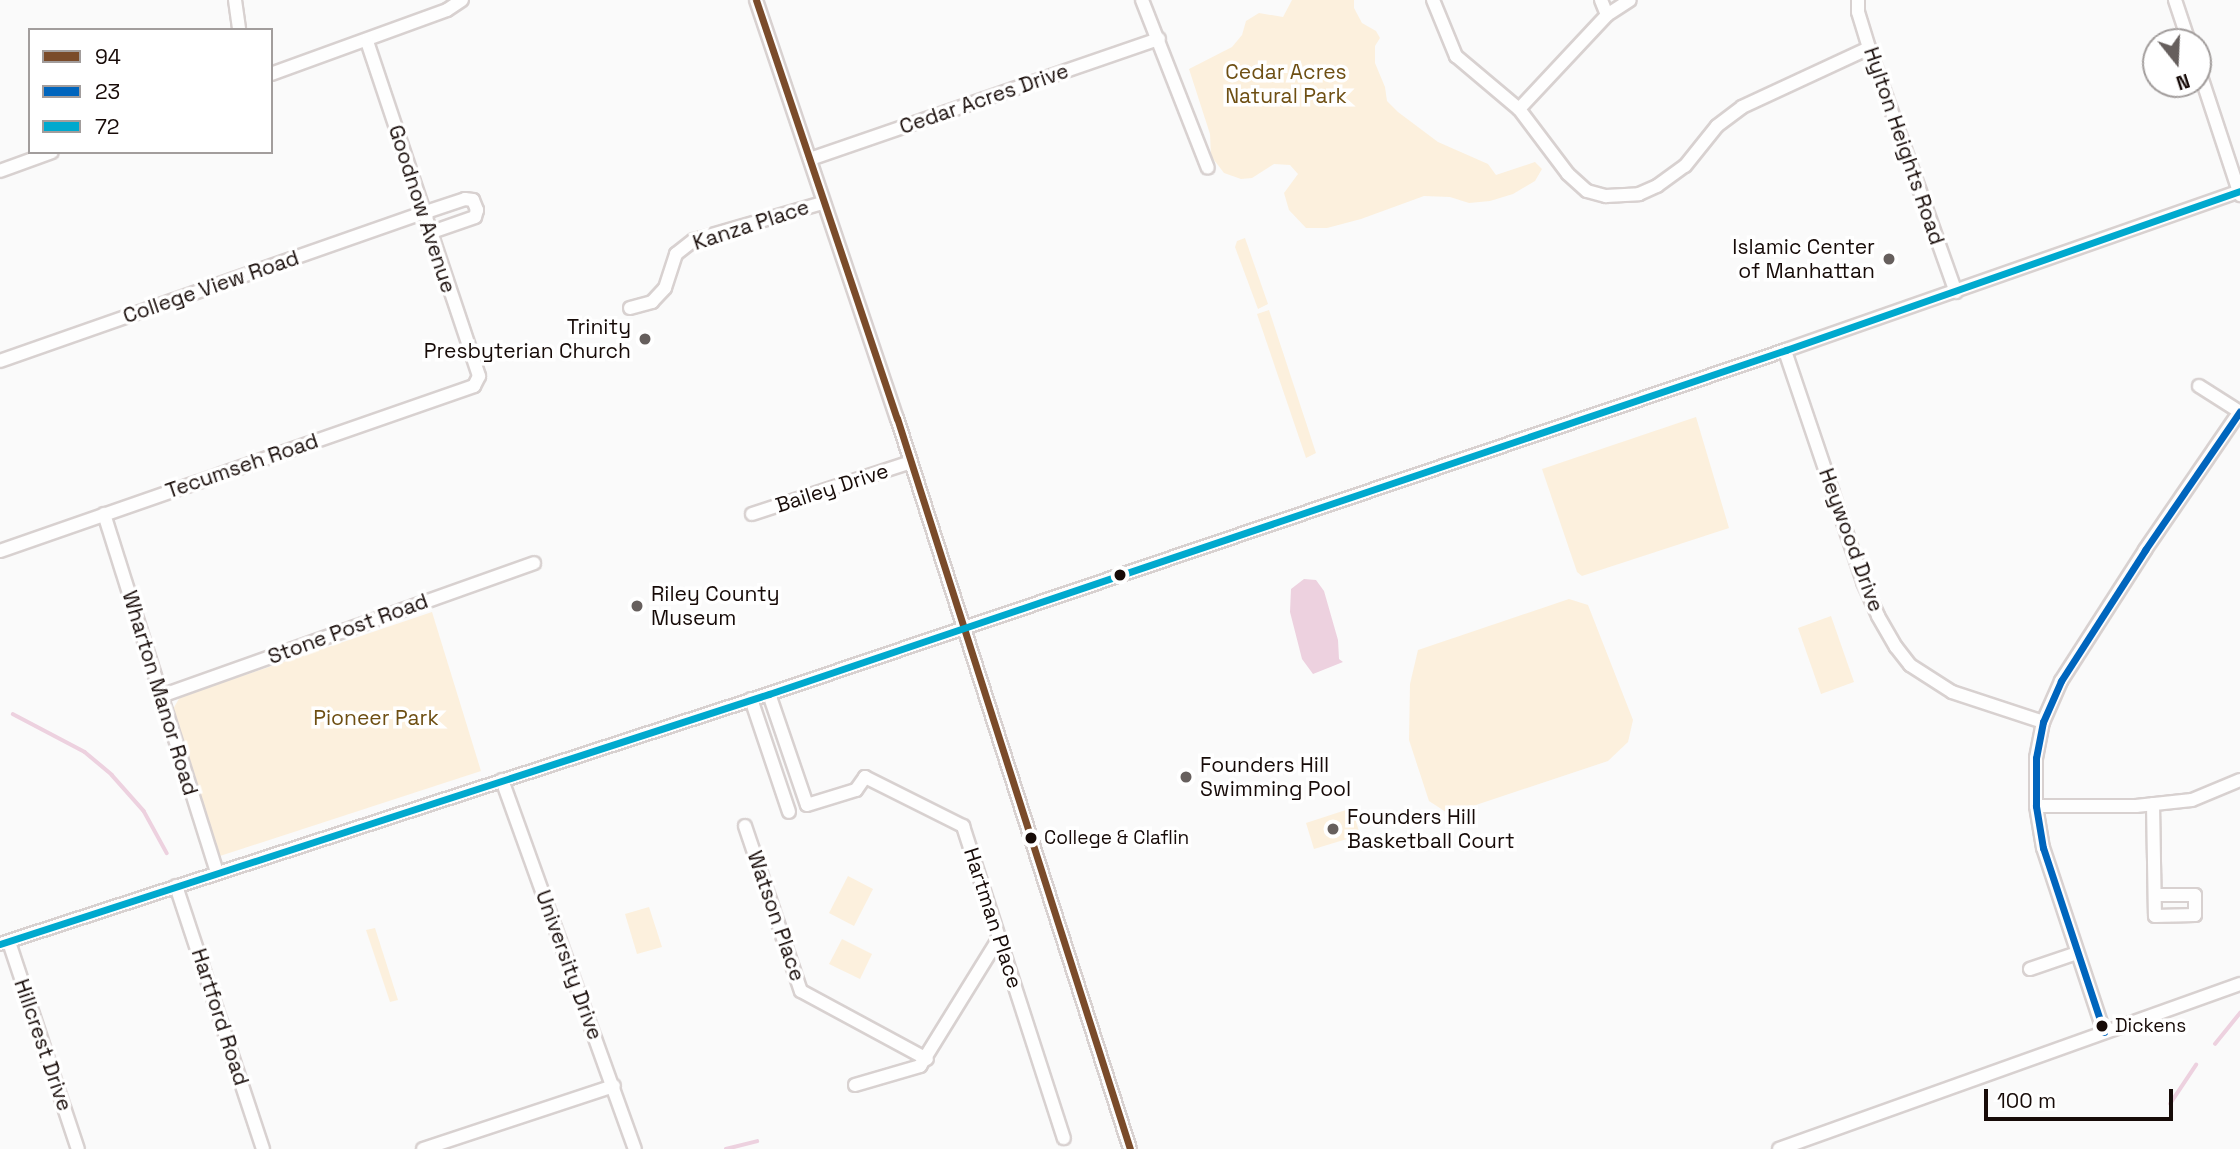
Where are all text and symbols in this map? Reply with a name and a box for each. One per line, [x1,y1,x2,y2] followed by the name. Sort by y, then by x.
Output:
[28,28,273,154] legend
[2142,28,2212,98] north arrow
[95,43,121,70] text: 94
[1858,44,1950,248] street label: Hylton Heights Road
[896,58,1072,140] street label: Cedar Acres Drive
[1225,59,1347,109] park label: Cedar Acres Natural Park
[2173,68,2193,95] text: N
[95,78,120,105] text: 23
[95,113,119,140] text: 72
[383,122,461,296] street label: Goodnow Avenue
[690,194,812,256] street label: Kanza Place
[1732,234,1875,284] place label: Islamic Center of Manhattan
[120,245,302,329] street label: College View Road
[1881,251,1897,267] marker: Islamic Center of Manhattan
[424,314,631,364] place label: Trinity Presbyterian Church
[637,331,653,347] marker: Trinity Presbyterian Church
[163,428,321,504] street label: Tecumseh Road
[772,458,892,518] street label: Bailey Drive
[1813,465,1889,615] street label: Heywood Drive
[1113,568,1127,582] unlabelled marker
[651,581,780,631] place label: Riley County Museum
[117,588,203,798] street label: Wharton Manor Road
[265,588,431,670] street label: Stone Post Road
[629,598,645,614] marker: Riley County Museum
[313,705,439,731] park label: Pioneer Park
[1200,752,1351,802] place label: Founders Hill Swimming Pool
[1178,769,1194,785] marker: Founders Hill Swimming Pool
[1347,804,1515,854] place label: Founders Hill Basketball Court
[1325,821,1341,837] marker: Founders Hill Basketball Court
[1044,827,1189,849] place label: College & Claflin
[1024,831,1038,845] marker: College & Claflin
[958,844,1028,992] street label: Hartman Place
[742,848,810,984] street label: Watson Place
[530,887,608,1043] street label: University Drive
[186,945,254,1089] street label: Hartford Road
[9,976,77,1114] street label: Hillcrest Drive
[2115,1015,2186,1037] place label: Dickens
[2095,1019,2109,1033] marker: Dickens
[1988,1076,2177,1120] scale bar
[1997,1087,2056,1114] text: 100 m

